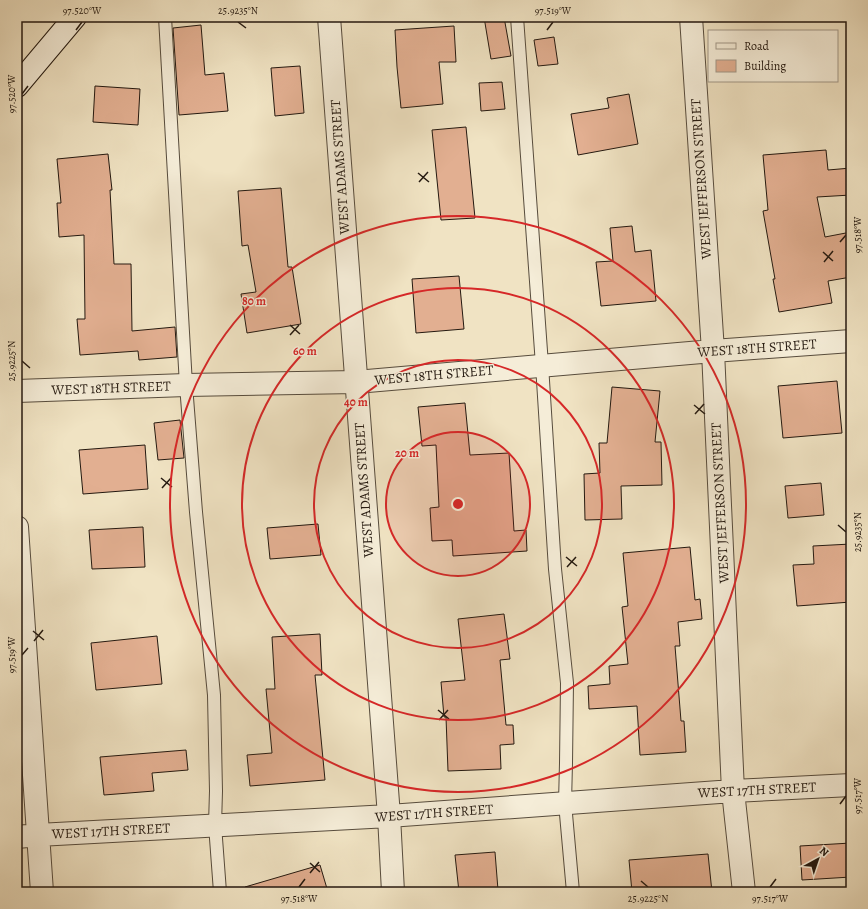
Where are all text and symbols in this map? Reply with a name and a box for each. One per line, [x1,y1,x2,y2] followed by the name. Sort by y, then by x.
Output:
[63,4,102,17] text: 97.520°W
[218,4,258,17] text: 25.9235°N
[535,4,572,17] text: 97.519°W
[708,30,838,82] legend
[744,38,770,54] text: Road
[744,58,786,74] text: Building
[5,74,18,113] text: 97.520°W
[686,98,716,261] street label: WEST JEFFERSON STREET
[326,99,354,236] street label: WEST ADAMS STREET
[851,216,864,253] text: 97.518°W
[242,293,266,309] text: 80 m
[696,334,818,362] street label: WEST 18TH STREET
[5,341,18,381] text: 25.9225°N
[293,343,317,359] text: 60 m
[373,360,495,390] street label: WEST 18TH STREET
[50,376,171,400] street label: WEST 18TH STREET
[344,394,368,410] text: 40 m
[350,422,378,559] street label: WEST ADAMS STREET
[706,422,734,585] street label: WEST JEFFERSON STREET
[395,445,419,461] text: 20 m
[451,497,465,511] centre of rings
[851,512,864,552] text: 25.9235°N
[5,636,18,673] text: 97.519°W
[696,777,817,803] street label: WEST 17TH STREET
[851,777,864,814] text: 97.517°W
[373,799,494,827] street label: WEST 17TH STREET
[50,818,171,844] street label: WEST 17TH STREET
[798,839,838,879] north arrow
[816,843,832,860] text: N
[281,892,318,905] text: 97.518°W
[628,892,668,905] text: 25.9225°N
[752,892,789,905] text: 97.517°W

